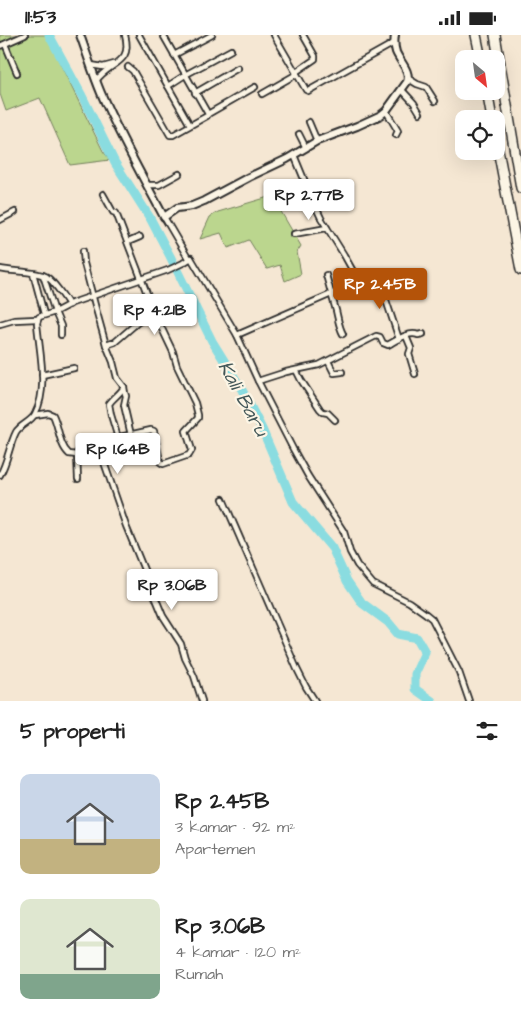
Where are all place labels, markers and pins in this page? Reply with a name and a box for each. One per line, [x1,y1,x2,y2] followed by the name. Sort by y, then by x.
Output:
[257,179,361,221] pin: Rp 2.77B
[328,267,432,310] pin: Rp 2.45B
[103,293,207,336] pin: Rp 4.21B
[66,433,170,475] pin: Rp 1.64B
[120,569,224,611] pin: Rp 3.06B

